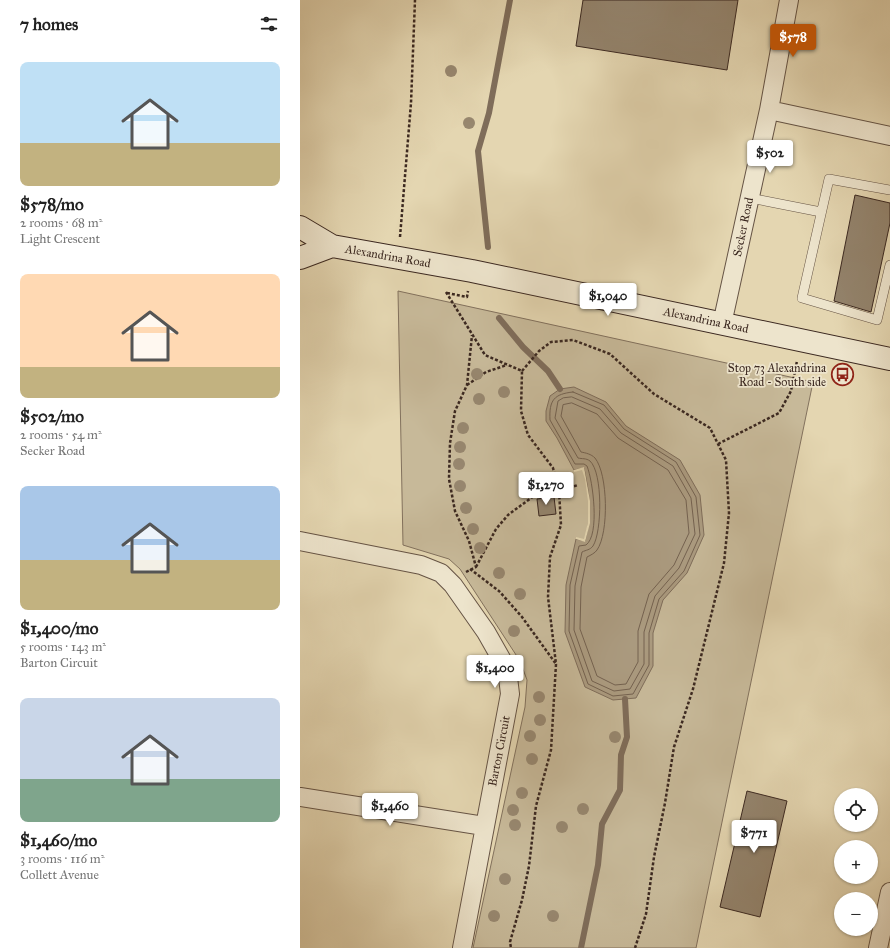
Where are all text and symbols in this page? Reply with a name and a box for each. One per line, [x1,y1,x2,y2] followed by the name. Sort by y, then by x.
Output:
[258,13,280,35] icon: filters
[20,14,78,35] text: 7 homes
[769,24,817,58] pin: $578
[779,29,807,45] text: $578
[114,88,186,160] icon: home
[746,140,794,174] pin: $502
[756,145,784,161] text: $502
[20,194,84,215] text: $578/mo
[730,196,756,258] street label: Secker Road
[20,215,102,231] text: 2 rooms · 68 m²
[20,231,100,247] text: Light Crescent
[343,241,432,270] street label: Alexandrina Road
[575,283,641,317] pin: $1,040
[589,288,627,304] text: $1,040
[114,300,186,372] icon: home
[661,304,750,336] street label: Alexandrina Road
[728,361,827,389] place label: Stop 73 Alexandrina Road - South side
[829,362,855,388] bus stop icon: Stop 73 Alexandrina Road - South side
[20,406,84,427] text: $502/mo
[20,427,102,443] text: 2 rooms · 54 m²
[20,443,85,459] text: Secker Road
[513,472,579,506] pin: $1,270
[528,477,564,493] text: $1,270
[114,512,186,584] icon: home
[20,618,98,639] text: $1,400/mo
[20,639,106,655] text: 5 rooms · 143 m²
[20,655,98,671] text: Barton Circuit
[462,655,528,689] pin: $1,400
[476,660,514,676] text: $1,400
[485,714,513,788] street label: Barton Circuit
[114,724,186,796] icon: home
[834,788,878,936] map controls
[834,788,878,832] button: locate
[357,793,423,827] pin: $1,460
[371,798,409,814] text: $1,460
[730,820,778,854] pin: $771
[741,825,767,841] text: $771
[20,830,97,851] text: $1,460/mo
[834,840,878,884] button: +
[20,851,105,867] text: 3 rooms · 116 m²
[20,867,99,883] text: Collett Avenue
[834,892,878,936] button: −

